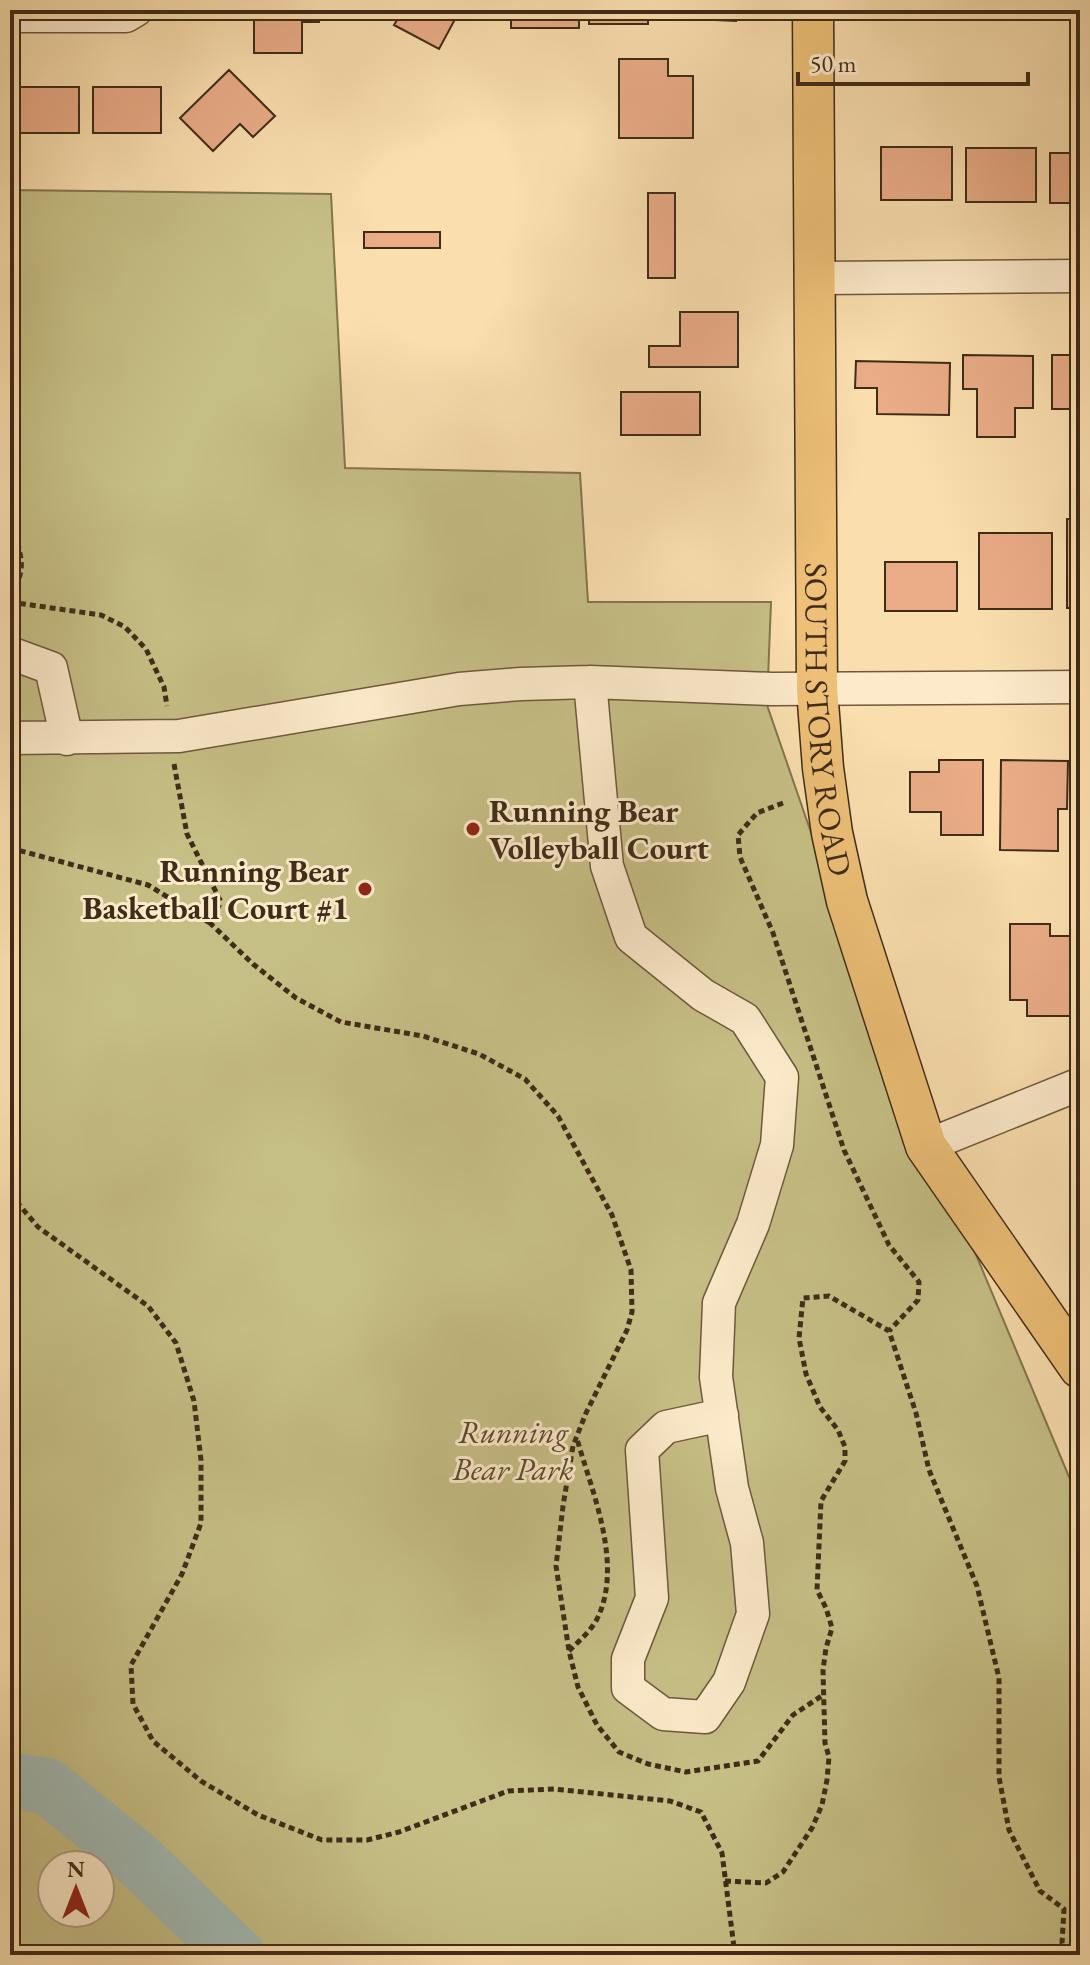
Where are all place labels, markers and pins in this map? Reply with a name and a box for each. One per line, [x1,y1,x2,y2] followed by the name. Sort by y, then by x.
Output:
[489,790,709,869] place label: Running Bear Volleyball Court
[464,820,482,838] marker: Running Bear Volleyball Court
[83,850,350,929] place label: Running Bear Basketball Court #1
[356,880,374,898] marker: Running Bear Basketball Court #1

